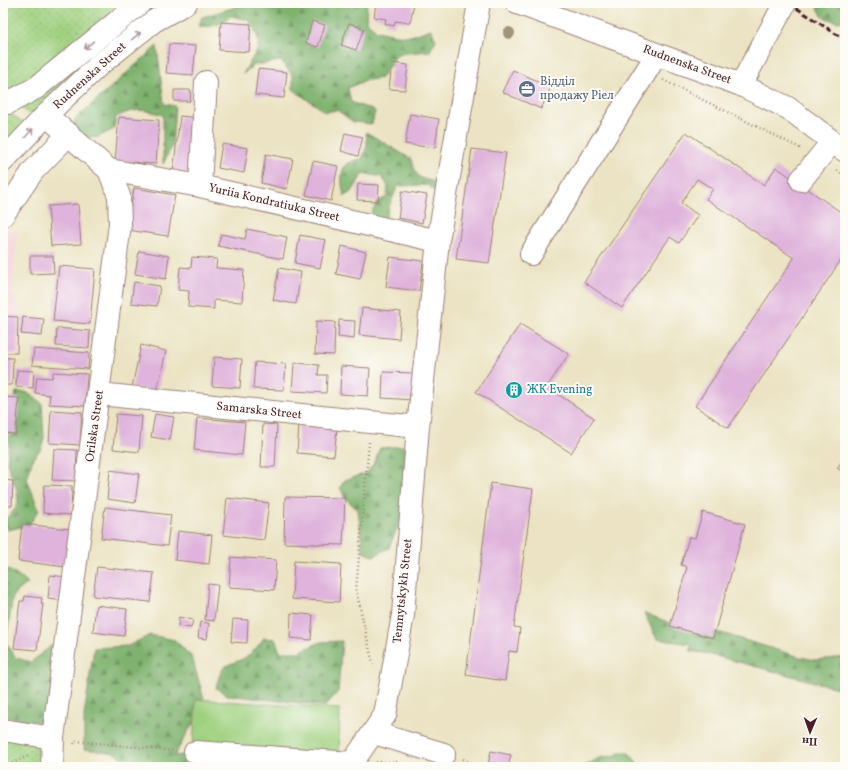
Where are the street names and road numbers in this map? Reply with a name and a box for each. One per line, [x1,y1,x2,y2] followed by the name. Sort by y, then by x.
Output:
[50,39,130,113] street label: Rudnenska Street
[640,42,734,88] street label: Rudnenska Street
[207,180,341,226] street label: Yuriia Kondratiuka Street
[82,389,108,463] street label: Orilska Street
[216,399,302,423] street label: Samarska Street
[390,538,416,644] street label: Temnytskykh Street

